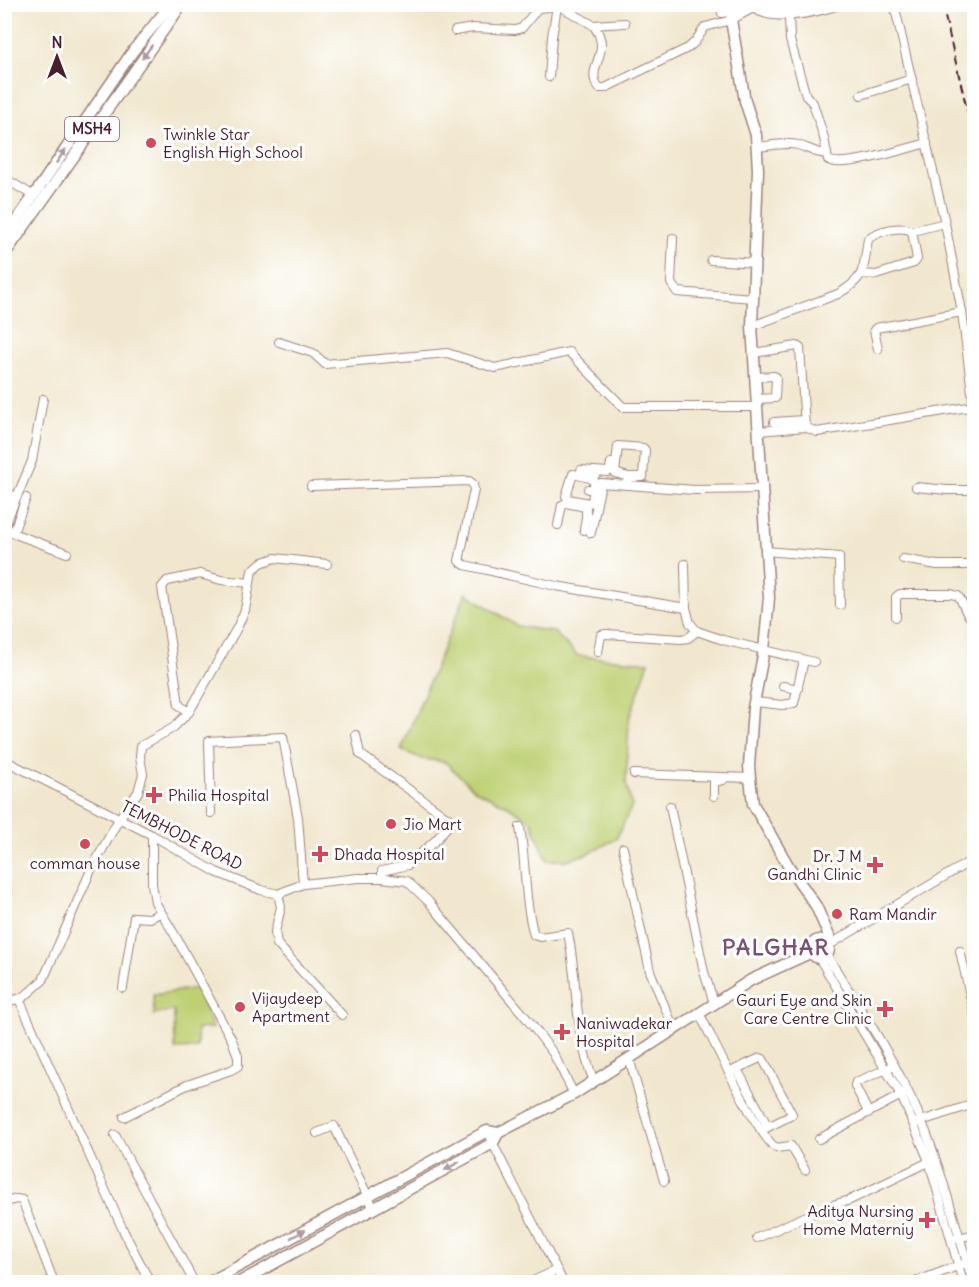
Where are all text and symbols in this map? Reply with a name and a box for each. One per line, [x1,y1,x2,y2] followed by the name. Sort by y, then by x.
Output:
[27,27,87,87] north arrow
[51,32,63,52] text: N
[142,44,154,59] one-way arrow
[65,117,119,141] road number: MSH4
[163,124,303,162] place label: Twinkle Star English High School
[144,136,158,150] marker: Twinkle Star English High School
[55,148,66,164] one-way arrow
[168,785,269,805] place label: Philia Hospital
[145,786,163,804] marker: Philia Hospital
[118,796,246,874] street label: TEMBHODE ROAD
[403,814,462,834] place label: Jio Mart
[384,817,398,831] marker: Jio Mart
[78,837,92,851] marker: comman house
[334,844,445,864] place label: Dhada Hospital
[311,845,329,863] marker: Dhada Hospital
[767,846,862,884] place label: Dr. J M Gandhi Clinic
[30,853,140,873] place label: comman house
[866,856,884,874] marker: Dr. J M Gandhi Clinic
[849,904,937,924] place label: Ram Mandir
[830,907,844,921] marker: Ram Mandir
[722,933,830,961] district label: PALGHAR
[252,988,330,1026] place label: Vijaydeep Apartment
[736,990,872,1028] place label: Gauri Eye and Skin Care Centre Clinic
[233,1000,247,1014] marker: Vijaydeep Apartment
[876,1000,894,1018] marker: Gauri Eye and Skin Care Centre Clinic
[576,1013,673,1051] place label: Naniwadekar Hospital
[553,1023,571,1041] marker: Naniwadekar Hospital
[443,1161,460,1171] one-way arrow
[803,1201,914,1239] place label: Aditya Nursing Home Materniy
[918,1211,936,1229] marker: Aditya Nursing Home Materniy
[290,1229,307,1239] one-way arrow

